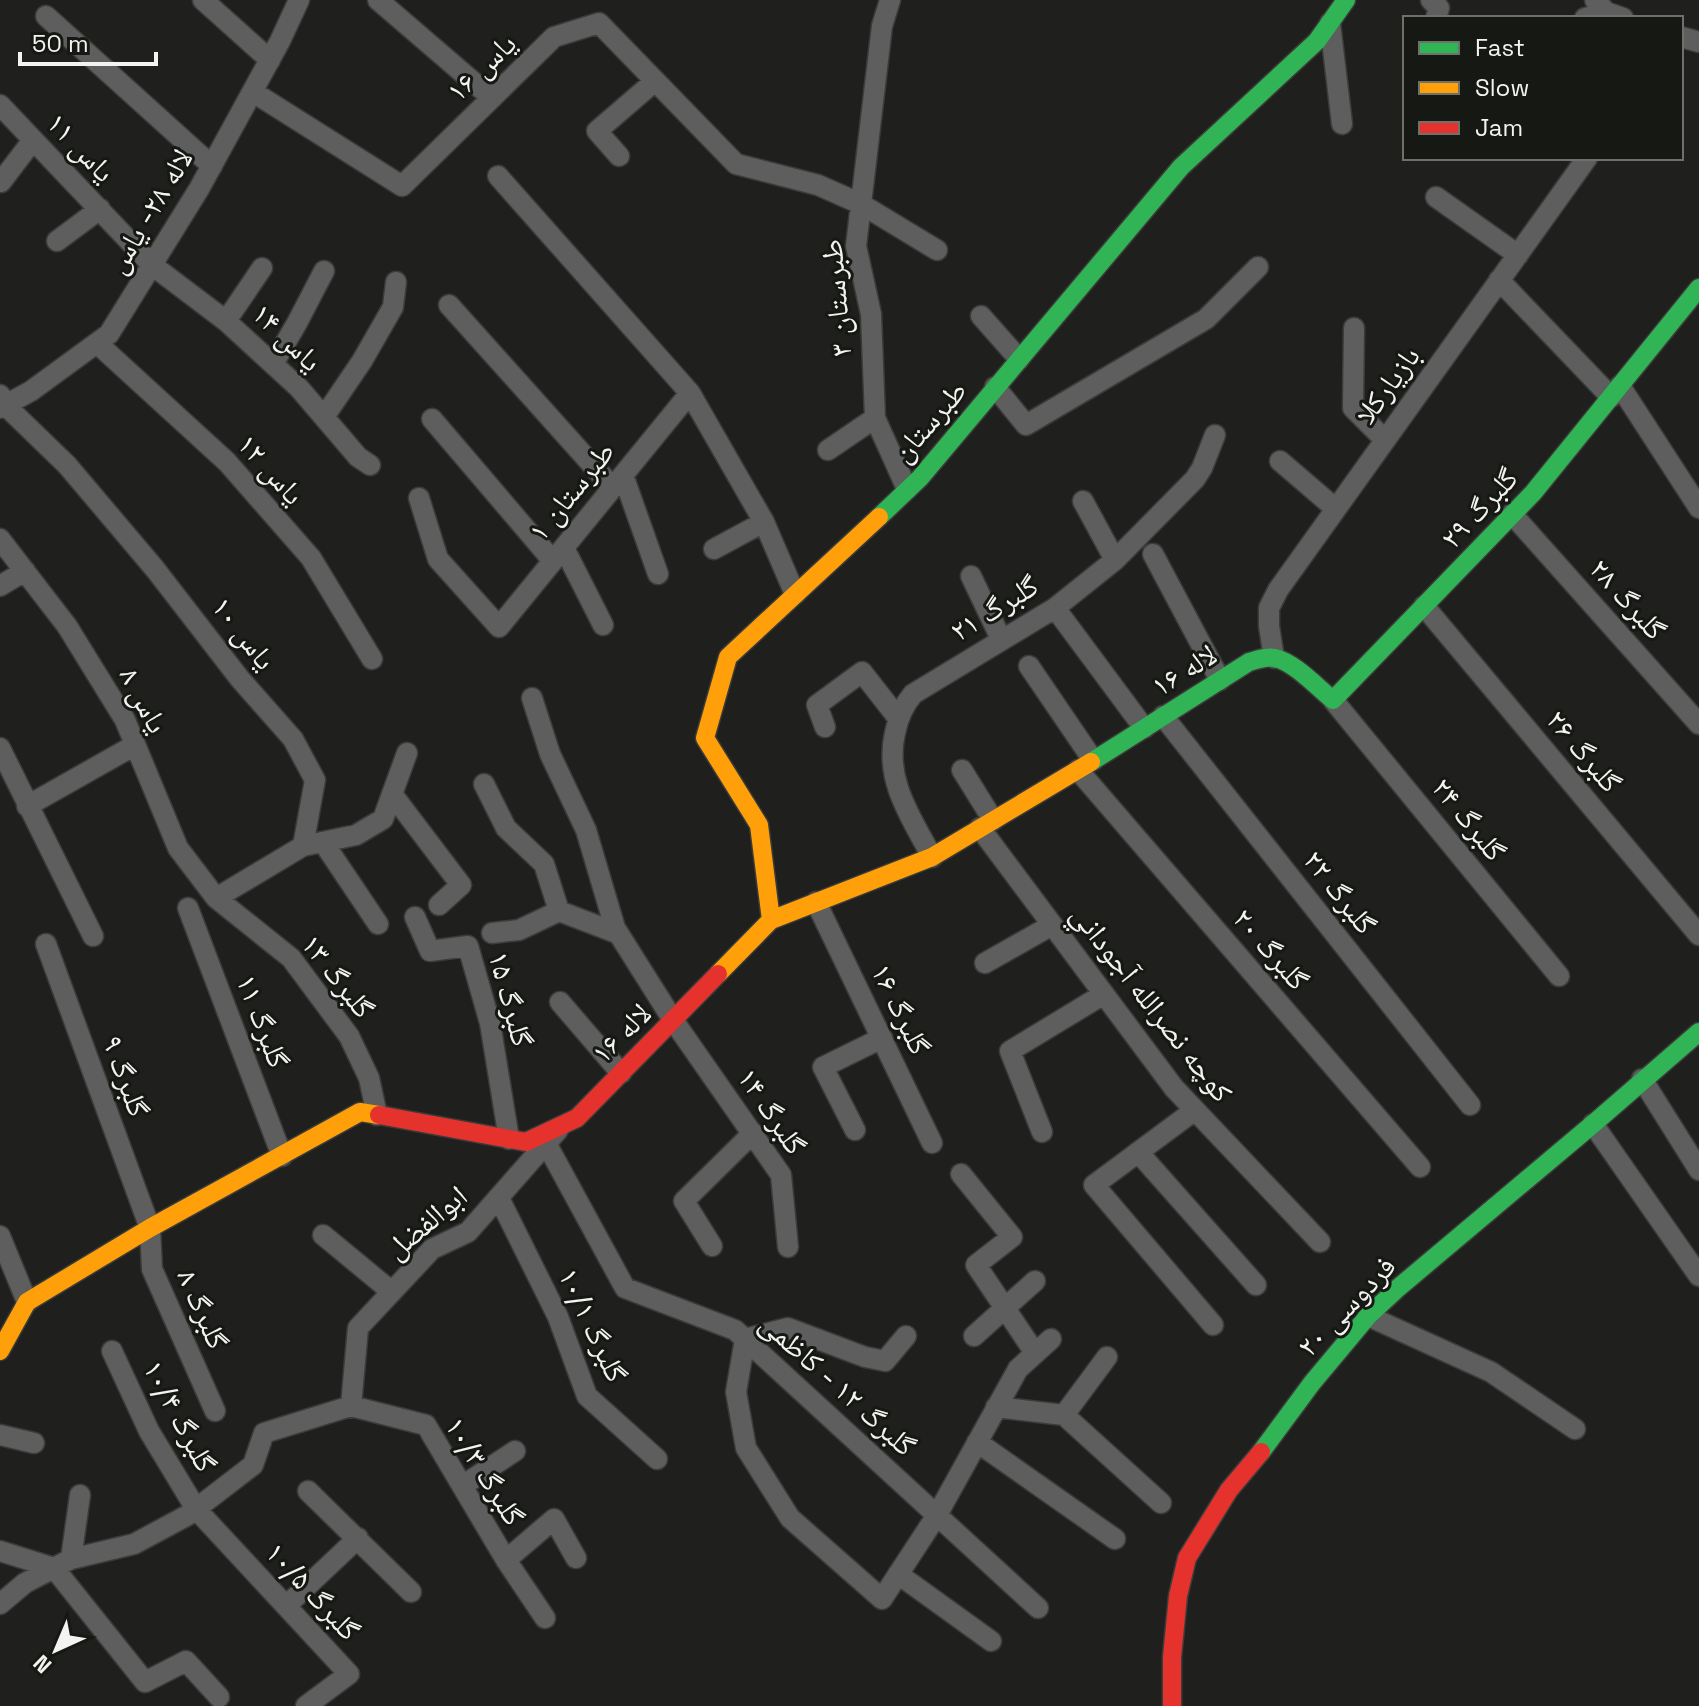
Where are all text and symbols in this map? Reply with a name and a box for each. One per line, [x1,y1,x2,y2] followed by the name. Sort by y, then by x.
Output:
[20,16,156,66] scale bar
[1403,16,1683,160] legend
[438,24,524,110] street label: یاس ۱۶
[32,28,89,59] text: 50 m
[1475,32,1525,63] text: Fast
[1475,72,1529,103] text: Slow
[38,104,124,190] street label: یاس ۱۱
[1475,112,1523,143] text: Jam
[97,141,201,281] street label: لاله ۲۸- یاس
[811,238,861,358] street label: طبرستان ۳
[244,294,330,380] street label: یاس ۱۴
[1345,338,1429,432] street label: بازیارکلا
[883,372,975,470] street label: طبرستان
[229,425,313,513] street label: یاس ۱۲
[519,433,623,549] street label: طبرستان ۱
[1432,459,1526,557] street label: گلبرگ ۲۹
[1581,550,1675,648] street label: گلبرگ ۲۸
[943,566,1045,650] street label: گلبرگ ۲۱
[203,588,285,678] street label: یاس ۱۰
[1144,635,1224,705] street label: لاله ۱۶
[110,660,178,740] street label: یاس ۸
[1538,701,1630,801] street label: گلبرگ ۲۶
[1423,769,1515,869] street label: گلبرگ ۲۴
[1295,842,1385,942] street label: گلبرگ ۲۲
[1059,896,1242,1113] street label: كوچه نصرالله آجوداني
[1224,900,1318,998] street label: گلبرگ ۲۰
[293,926,383,1026] street label: گلبرگ ۱۳
[480,947,542,1051] street label: گلبرگ ۱۵
[862,957,940,1061] street label: گلبرگ ۱۶
[227,969,299,1073] street label: گلبرگ ۱۱
[582,994,660,1072] street label: لاله ۱۶
[93,1030,159,1122] street label: گلبرگ ۹
[729,1060,815,1162] street label: گلبرگ ۱۴
[377,1176,475,1268] street label: ابوالفضل
[1288,1247,1404,1365] street label: فردوسی ۲۰
[550,1262,636,1388] street label: گلبرگ ۱۰/۱
[168,1263,238,1355] street label: گلبرگ ۸
[752,1304,924,1464] street label: گلبرگ ۱۲ - کاظمی
[134,1353,226,1479] street label: گلبرگ ۱۰/۴
[436,1409,534,1533] street label: گلبرگ ۱۰/۳
[257,1533,369,1649] street label: گلبرگ ۱۰/۵
[16,1610,96,1690] north arrow
[27,1649,57,1680] text: N

